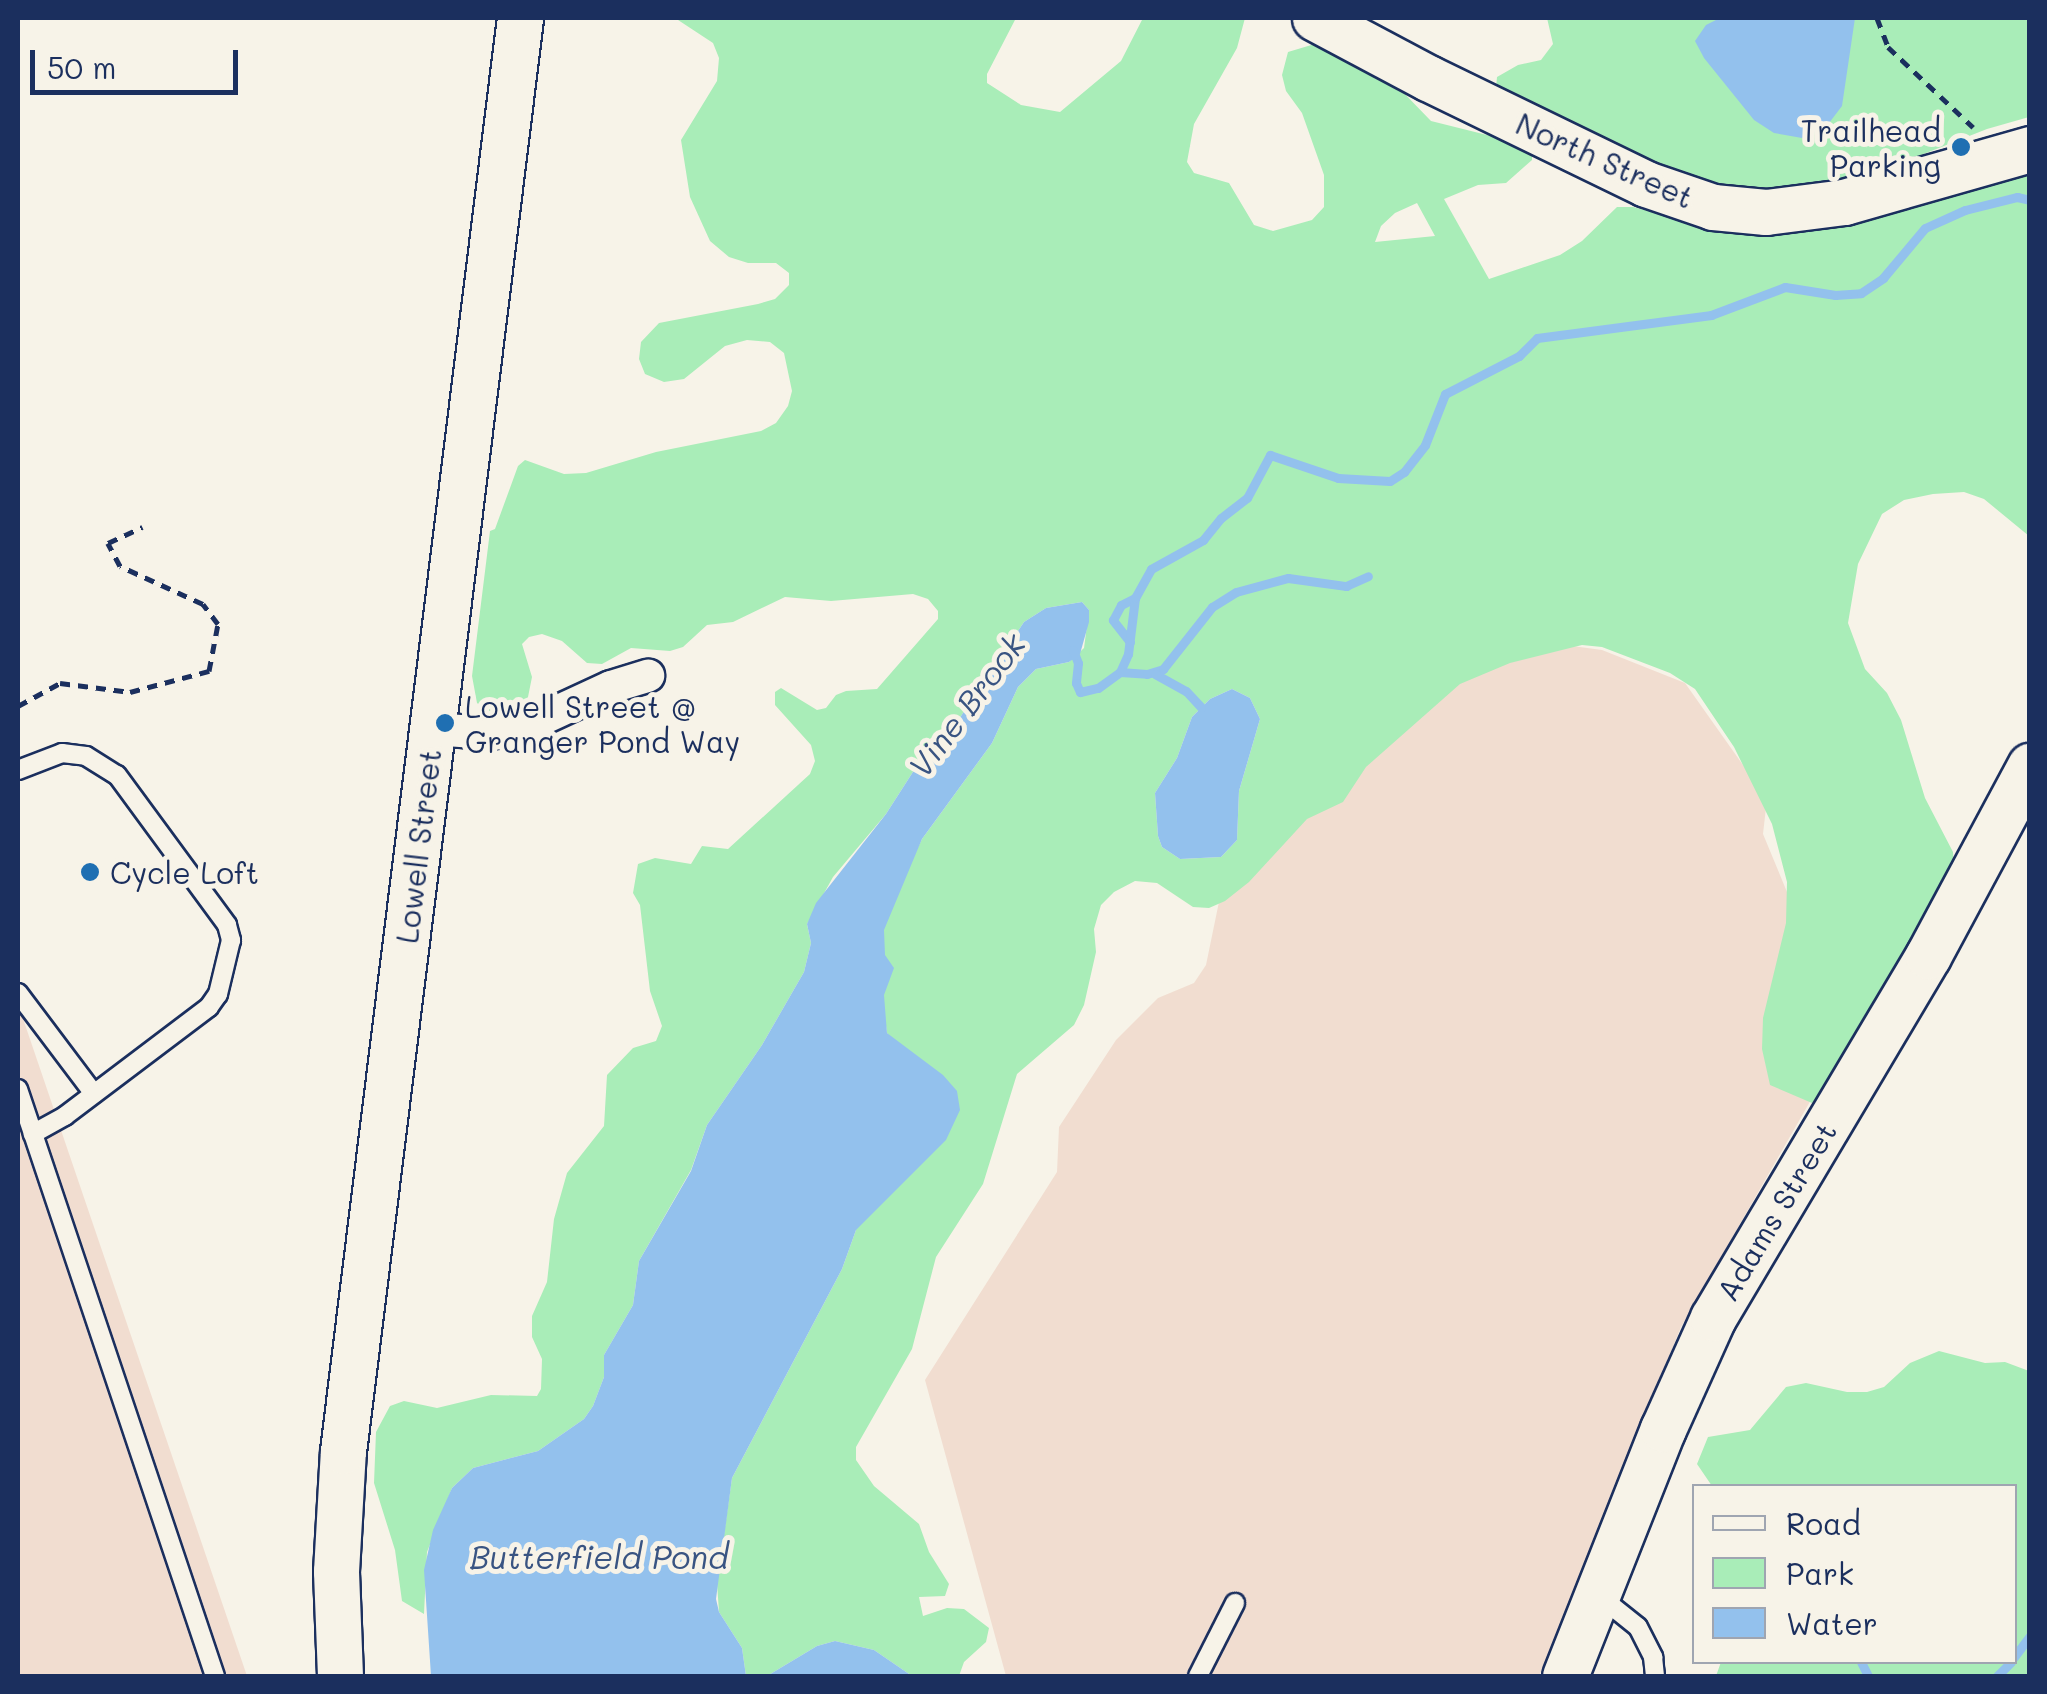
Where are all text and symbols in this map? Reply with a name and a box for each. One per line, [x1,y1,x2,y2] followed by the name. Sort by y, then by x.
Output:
[35,30,242,92] scale bar
[47,47,117,87] text: 50 m
[1511,105,1699,215] street label: North Street
[1801,112,1941,182] place label: Trailhead Parking
[1950,136,1972,158] marker: Trailhead Parking
[900,626,1032,784] water label: Vine Brook
[465,688,740,758] place label: Lowell Street @ Granger Pond Way
[434,712,456,734] marker: Lowell Street @ Granger Pond Way
[388,747,448,945] street label: Lowell Street
[110,854,259,890] place label: Cycle Loft
[79,861,101,883] marker: Cycle Loft
[1709,1115,1843,1307] street label: Adams Street
[1692,1484,2017,1664] legend
[1786,1503,1861,1543] text: Road
[470,1537,728,1575] water label: Butterfield Pond
[1786,1553,1854,1593] text: Park
[1786,1603,1878,1643] text: Water

